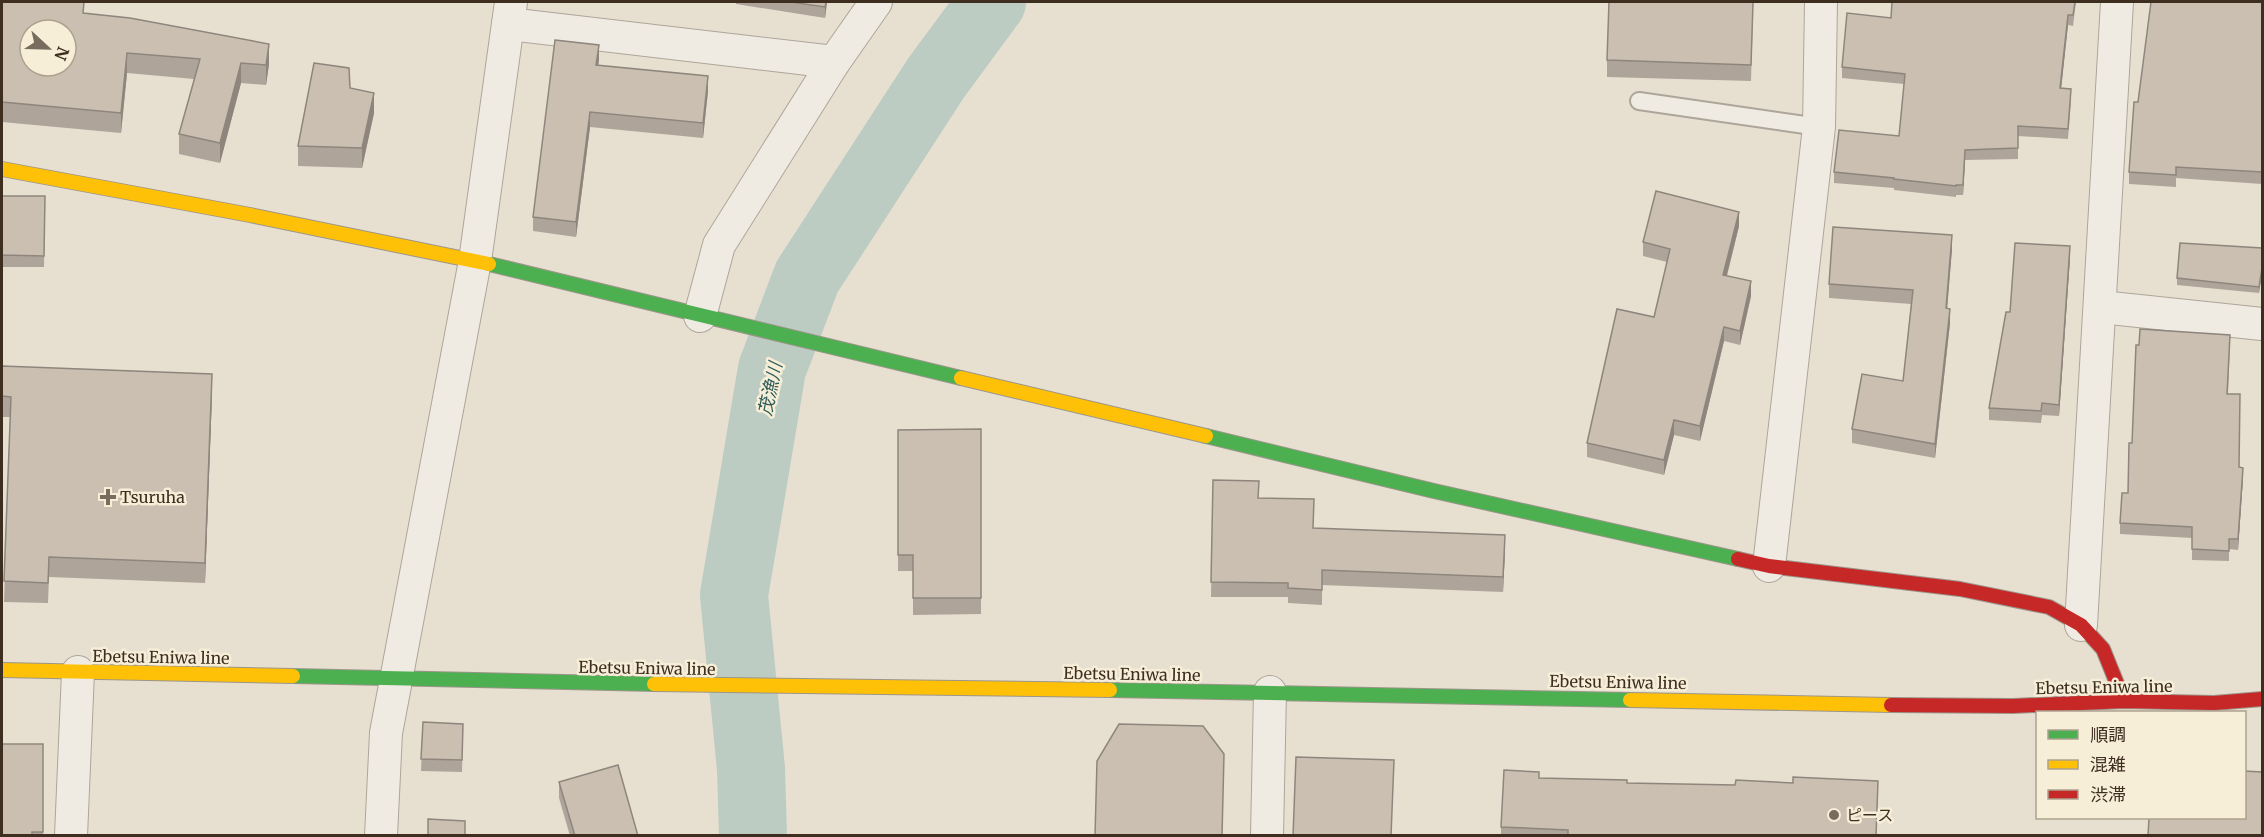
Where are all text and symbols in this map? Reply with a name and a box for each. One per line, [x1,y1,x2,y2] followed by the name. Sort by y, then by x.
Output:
[18,18,78,78] north arrow
[50,44,74,64] text: N
[753,358,787,418] water label: 茂漁川
[120,487,185,507] place label: Tsuruha
[101,490,115,504] marker: Tsuruha
[92,646,230,668] street label: Ebetsu Eniwa line
[578,657,716,679] street label: Ebetsu Eniwa line
[1063,663,1201,685] street label: Ebetsu Eniwa line
[1549,671,1687,693] street label: Ebetsu Eniwa line
[2035,676,2173,698] street label: Ebetsu Eniwa line
[2036,711,2246,819] legend
[2090,723,2126,746] text: 順調
[2090,753,2126,776] text: 混雑
[2090,783,2126,806] text: 渋滞
[1846,805,1893,825] place label: ピース
[1827,808,1841,822] marker: ピース

